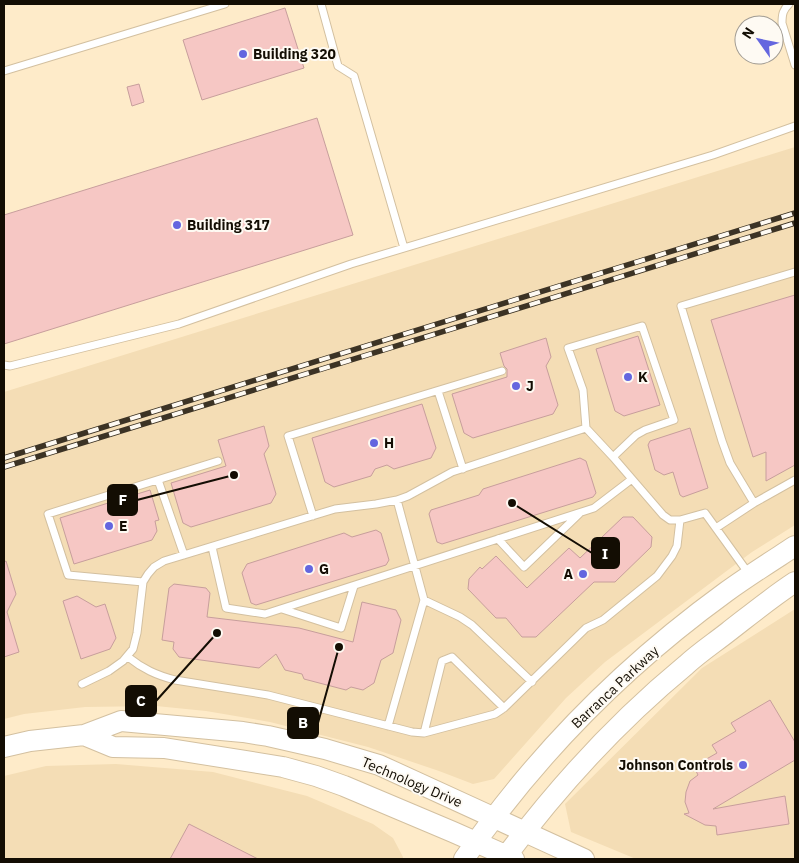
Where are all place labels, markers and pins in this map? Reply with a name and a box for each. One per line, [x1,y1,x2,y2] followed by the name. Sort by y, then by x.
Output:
[253,45,336,63] place label: Building 320
[237,48,249,60] marker: Building 320
[187,216,270,234] place label: Building 317
[171,219,183,231] marker: Building 317
[638,368,648,386] place label: K
[622,371,634,383] marker: K
[526,377,534,395] place label: J
[510,380,522,392] marker: J
[384,434,394,452] place label: H
[368,437,380,449] marker: H
[108,485,137,515] callout: F
[119,517,128,535] place label: E
[103,520,115,532] marker: E
[592,538,619,568] callout: I
[319,560,329,578] place label: G
[303,563,315,575] marker: G
[563,565,573,583] place label: A
[577,568,589,580] marker: A
[126,686,156,716] callout: C
[288,708,318,738] callout: B
[618,756,733,774] place label: Johnson Controls
[737,759,749,771] marker: Johnson Controls

